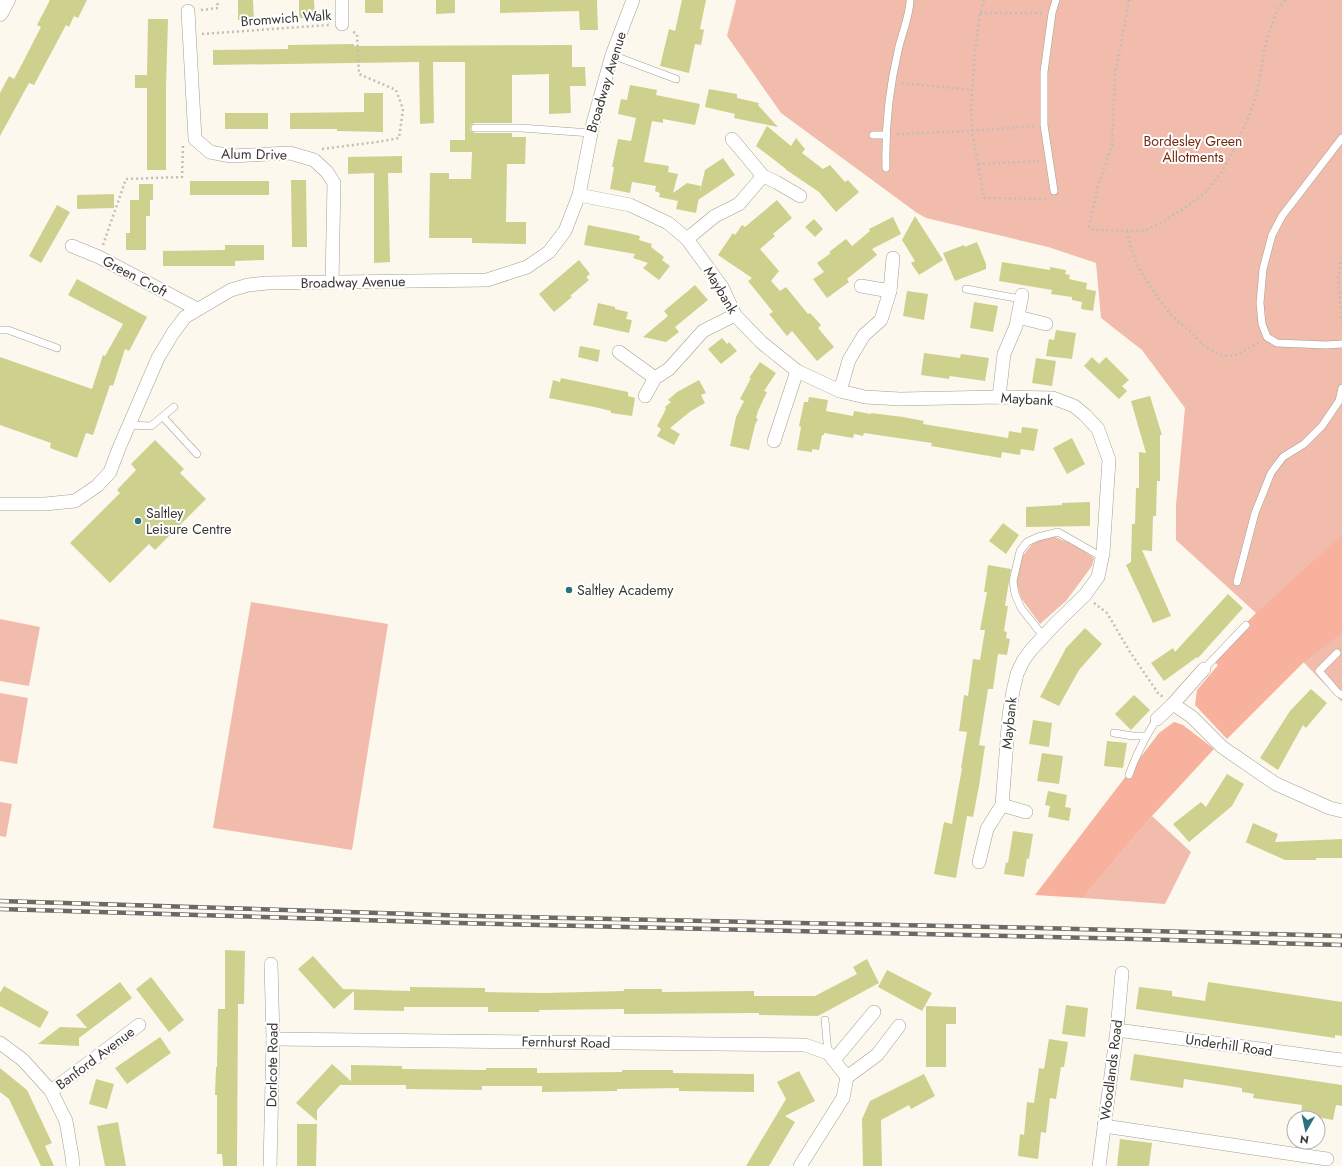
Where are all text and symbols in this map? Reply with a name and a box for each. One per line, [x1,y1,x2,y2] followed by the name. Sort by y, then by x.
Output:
[240,5,333,31] street label: Bromwich Walk
[581,29,631,135] street label: Broadway Avenue
[1144,131,1242,167] park label: Bordesley Green Allotments
[221,143,287,165] street label: Alum Drive
[99,251,171,302] street label: Green Croft
[699,262,743,318] street label: Maybank
[300,271,406,293] street label: Broadway Avenue
[1000,388,1055,410] street label: Maybank
[146,503,231,539] place label: Saltley Leisure Centre
[133,516,143,526] marker: Saltley Leisure Centre
[577,580,674,600] place label: Saltley Academy
[564,585,574,595] marker: Saltley Academy
[996,695,1022,750] street label: Maybank
[1095,1018,1127,1122] street label: Woodlands Road
[51,1022,139,1094] street label: Banford Avenue
[261,1023,283,1107] street label: Dorlcote Road
[1184,1029,1274,1061] street label: Underhill Road
[521,1031,611,1053] street label: Fernhurst Road
[1286,1110,1326,1150] north arrow
[1299,1131,1310,1148] text: N

